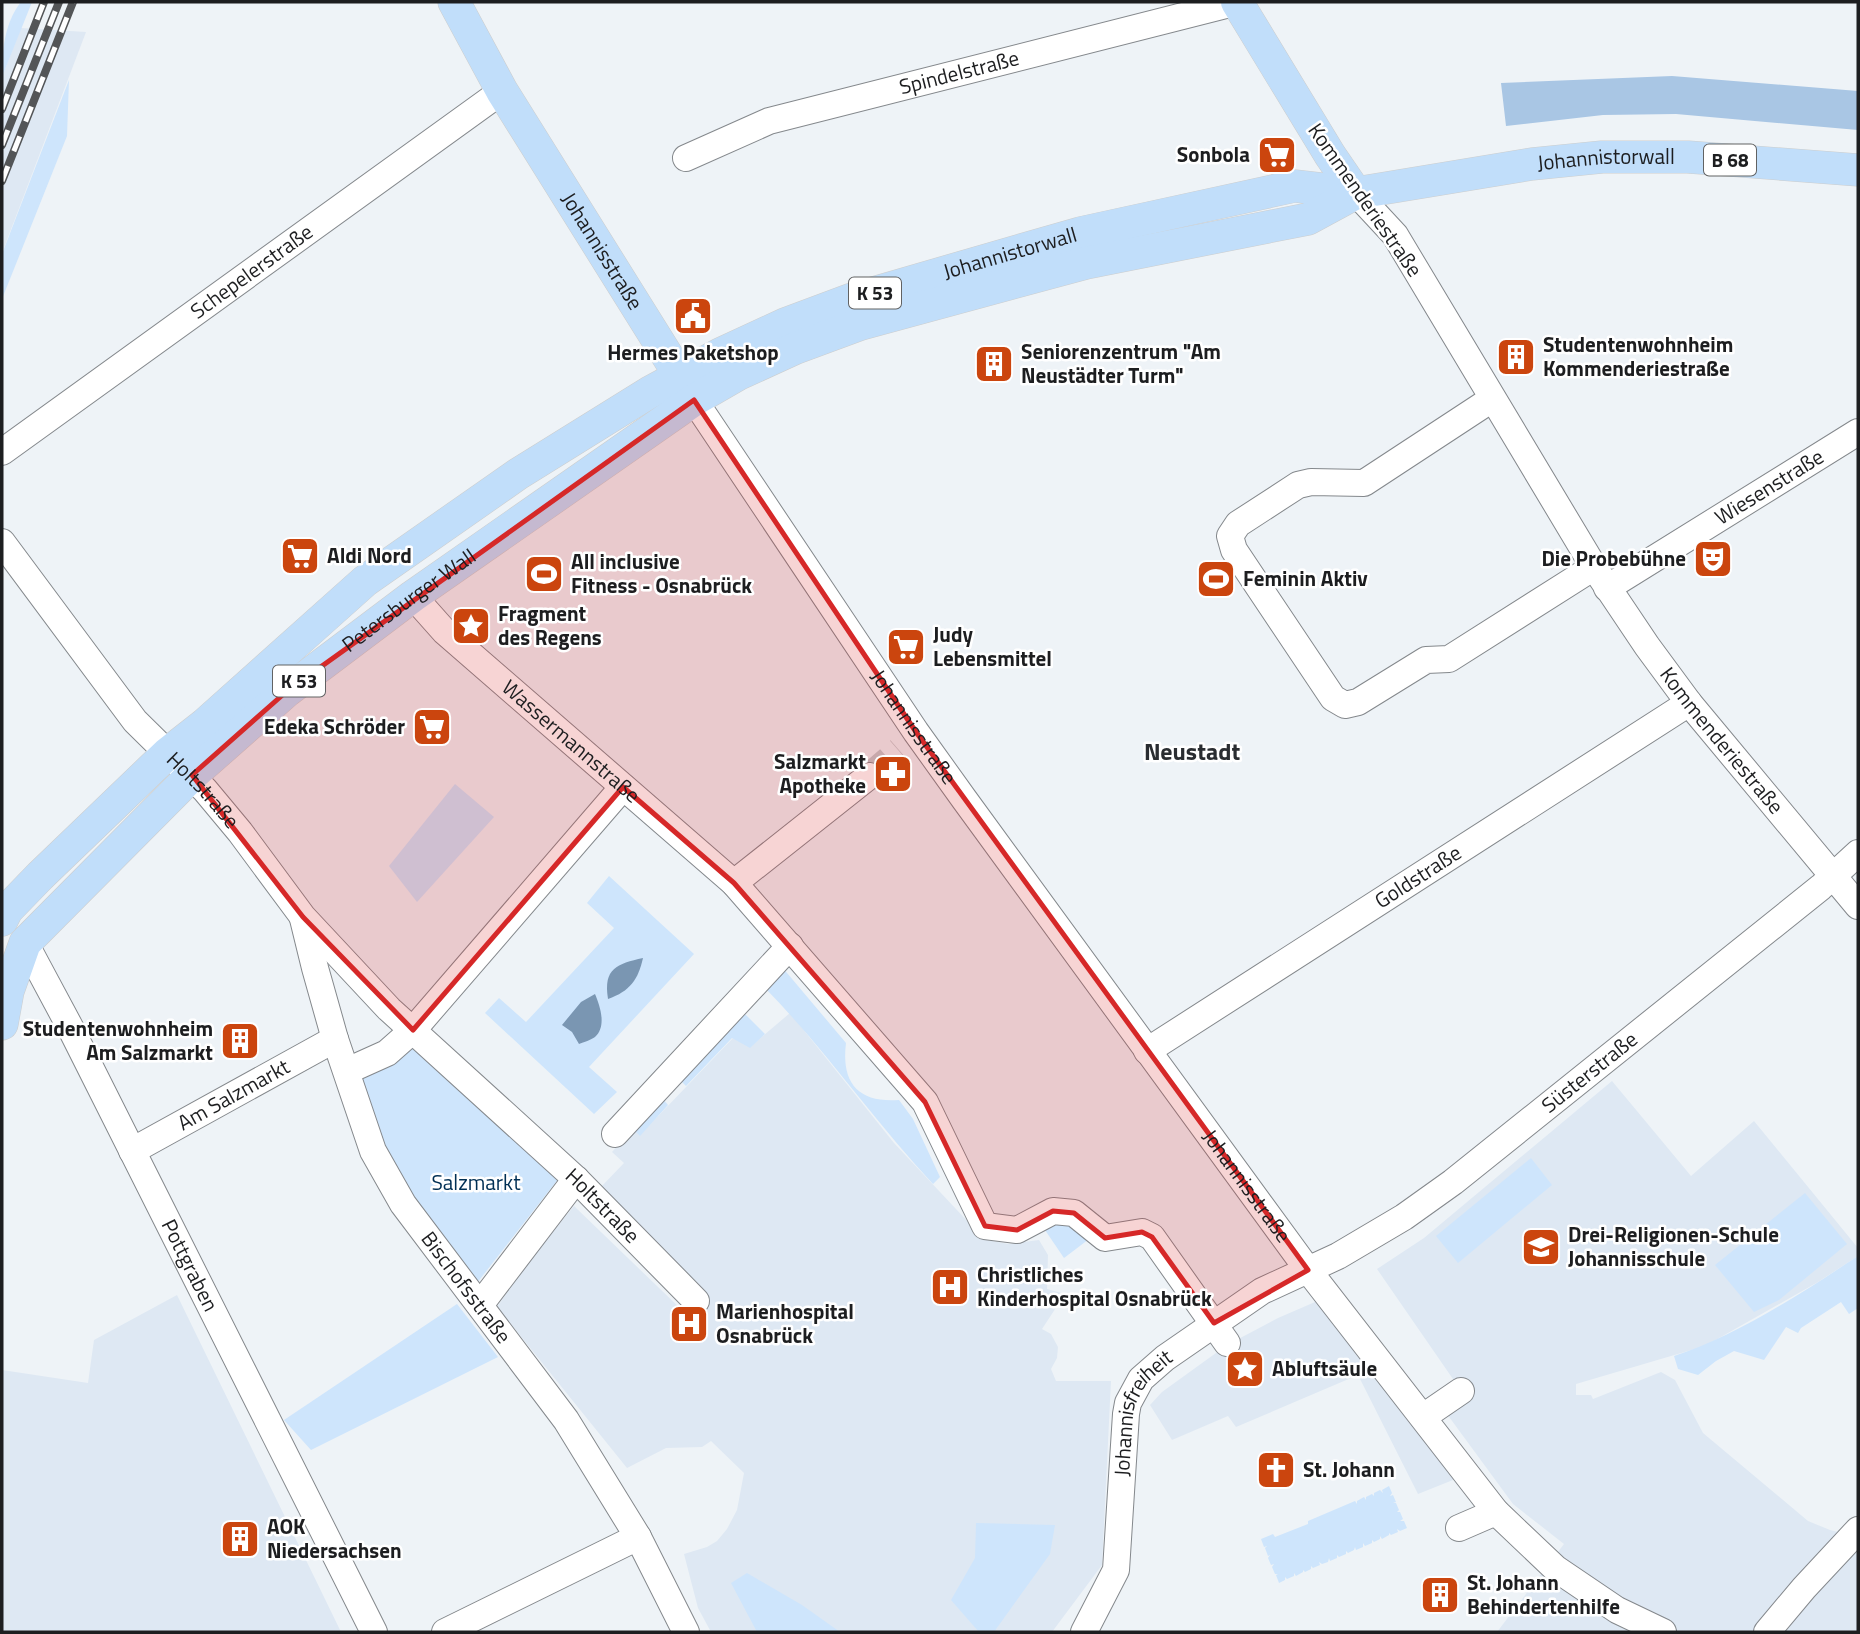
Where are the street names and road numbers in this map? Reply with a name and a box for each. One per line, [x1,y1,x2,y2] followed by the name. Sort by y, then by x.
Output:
[896,41,1022,102] street label: Spindelstraße
[1301,116,1431,283] street label: Kommenderiestraße
[1536,140,1675,178] street label: Johannistorwall
[1704,144,1756,176] road number: B 68
[554,186,652,316] street label: Johannisstraße
[183,216,319,326] street label: Schepelerstraße
[939,218,1080,287] street label: Johannistorwall
[849,278,901,308] road number: K 53
[1708,440,1829,532] street label: Wiesenstraße
[334,540,482,659] street label: Petersburger Wall
[1653,660,1792,821] street label: Kommenderiestraße
[863,663,966,791] street label: Johannisstraße
[273,666,325,696] road number: K 53
[495,671,648,810] street label: Wassermannstraße
[160,744,248,835] street label: Holtstraße
[1368,836,1467,916] street label: Goldstraße
[1534,1023,1644,1120] street label: Süsterstraße
[171,1050,296,1138] street label: Am Salzmarkt
[1195,1122,1300,1249] street label: Johannisstraße
[559,1160,648,1250] street label: Holtstraße
[154,1213,227,1317] street label: Pottgraben
[414,1224,520,1350] street label: Bischofsstraße
[1105,1340,1179,1477] street label: Johannisfreiheit

